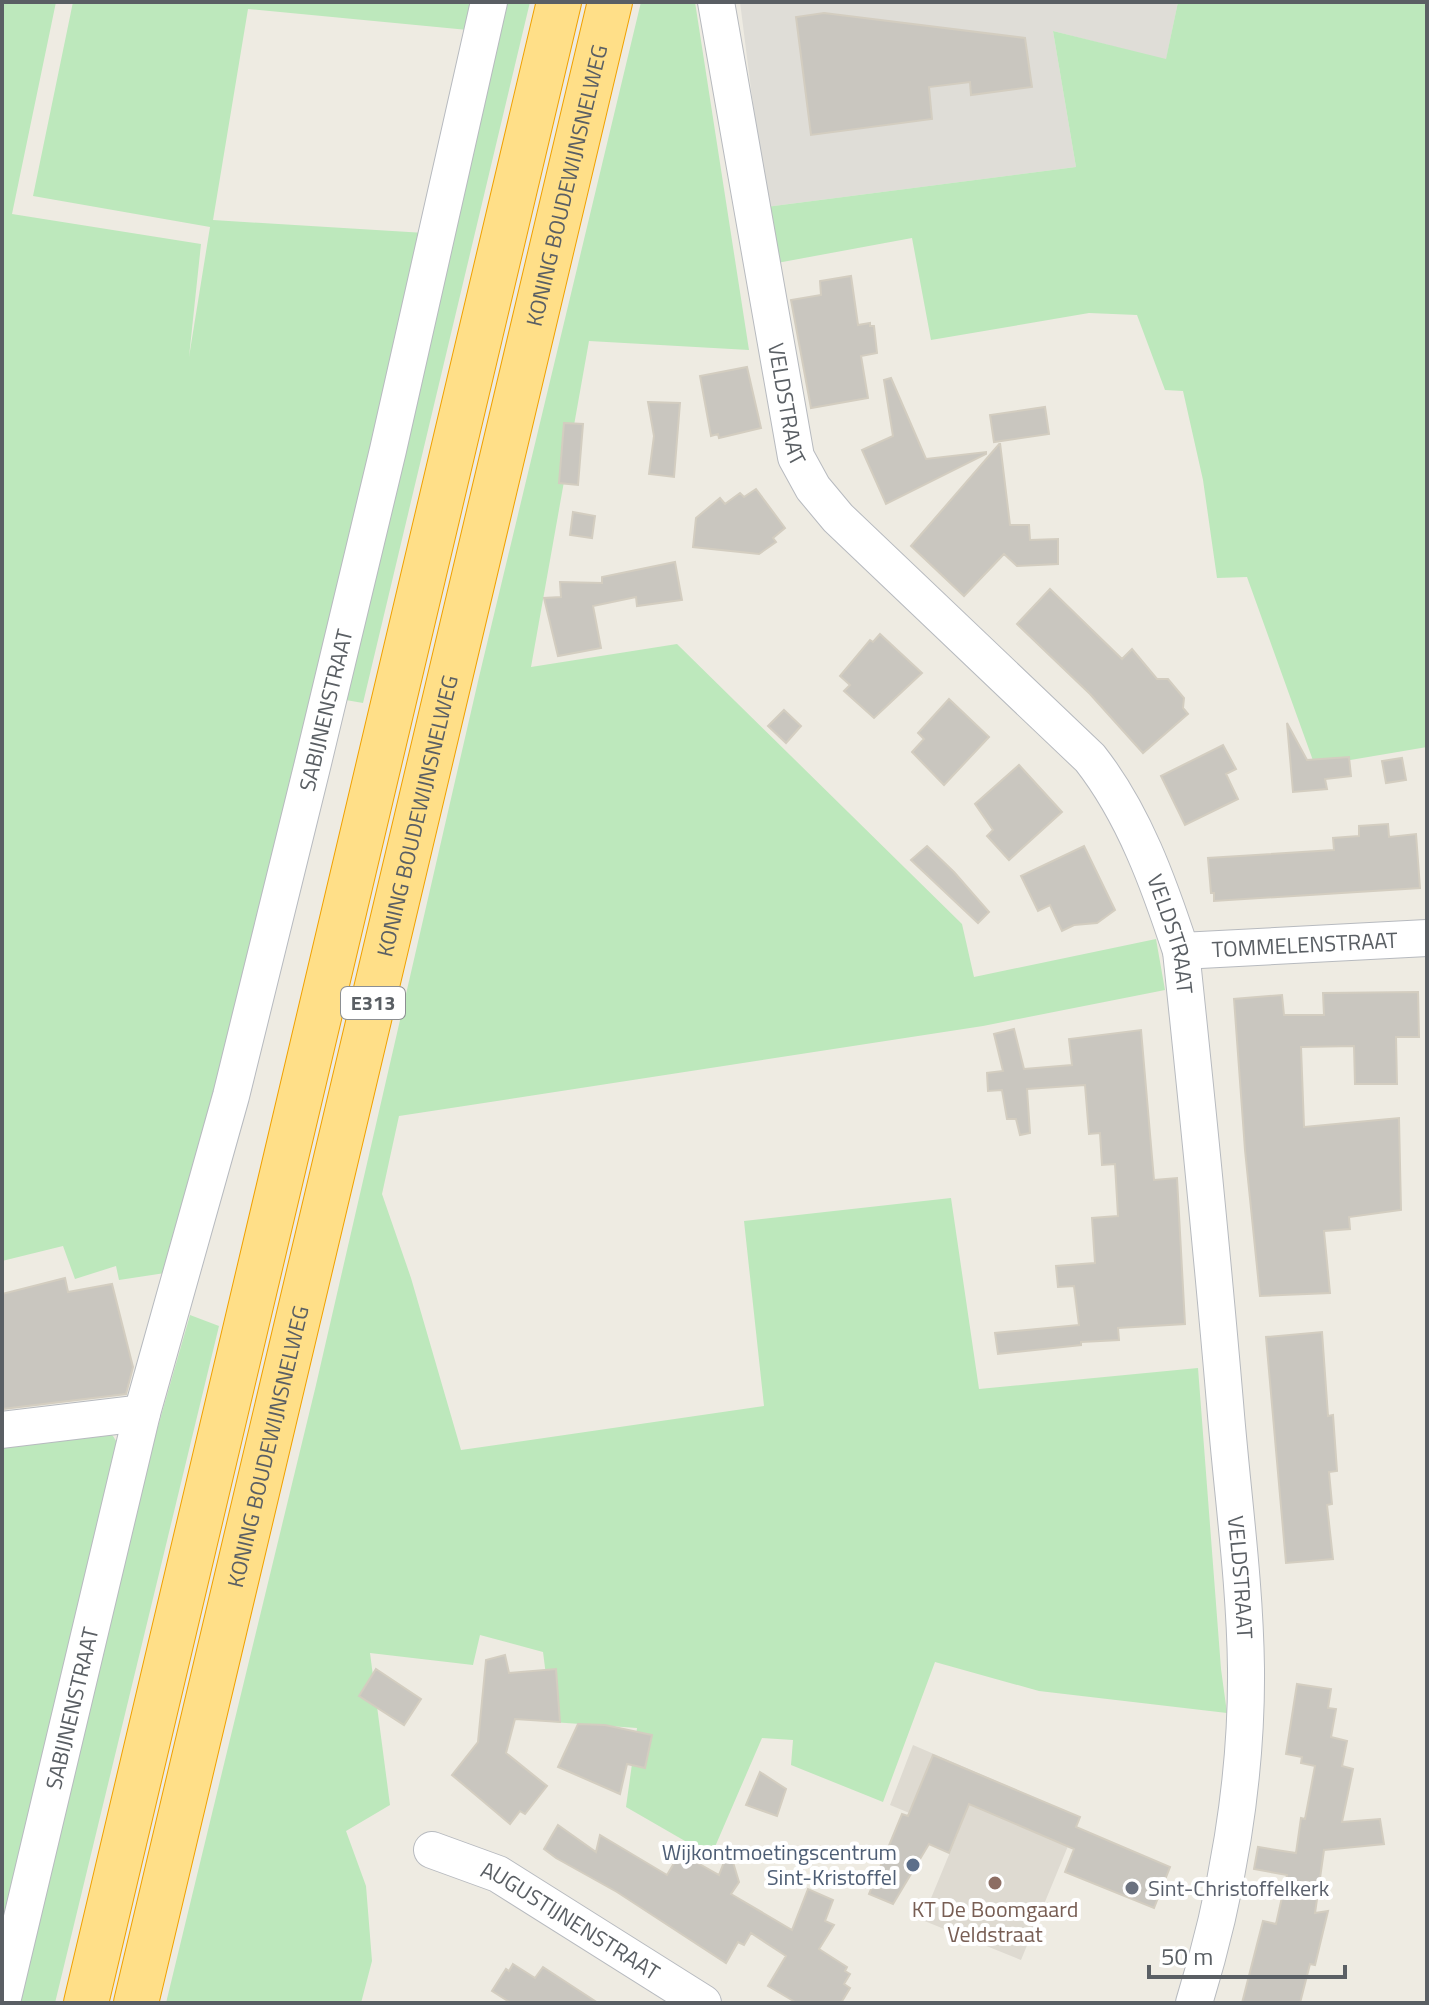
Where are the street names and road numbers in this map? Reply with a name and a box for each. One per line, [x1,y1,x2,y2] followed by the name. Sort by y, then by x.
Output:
[517,41,616,330] street label: KONING BOUDEWIJNSNELWEG
[759,340,815,472] street label: VELDSTRAAT
[290,625,362,795] street label: SABIJNENSTRAAT
[367,672,467,960] street label: KONING BOUDEWIJNSNELWEG
[1138,869,1202,996] street label: VELDSTRAAT
[1211,923,1399,966] street label: TOMMELENSTRAAT
[341,987,405,1019] road number: E313
[218,1302,318,1591] street label: KONING BOUDEWIJNSNELWEG
[1219,1514,1262,1640] street label: VELDSTRAAT
[36,1623,108,1793] street label: SABIJNENSTRAAT
[476,1852,667,1989] street label: AUGUSTIJNENSTRAAT

